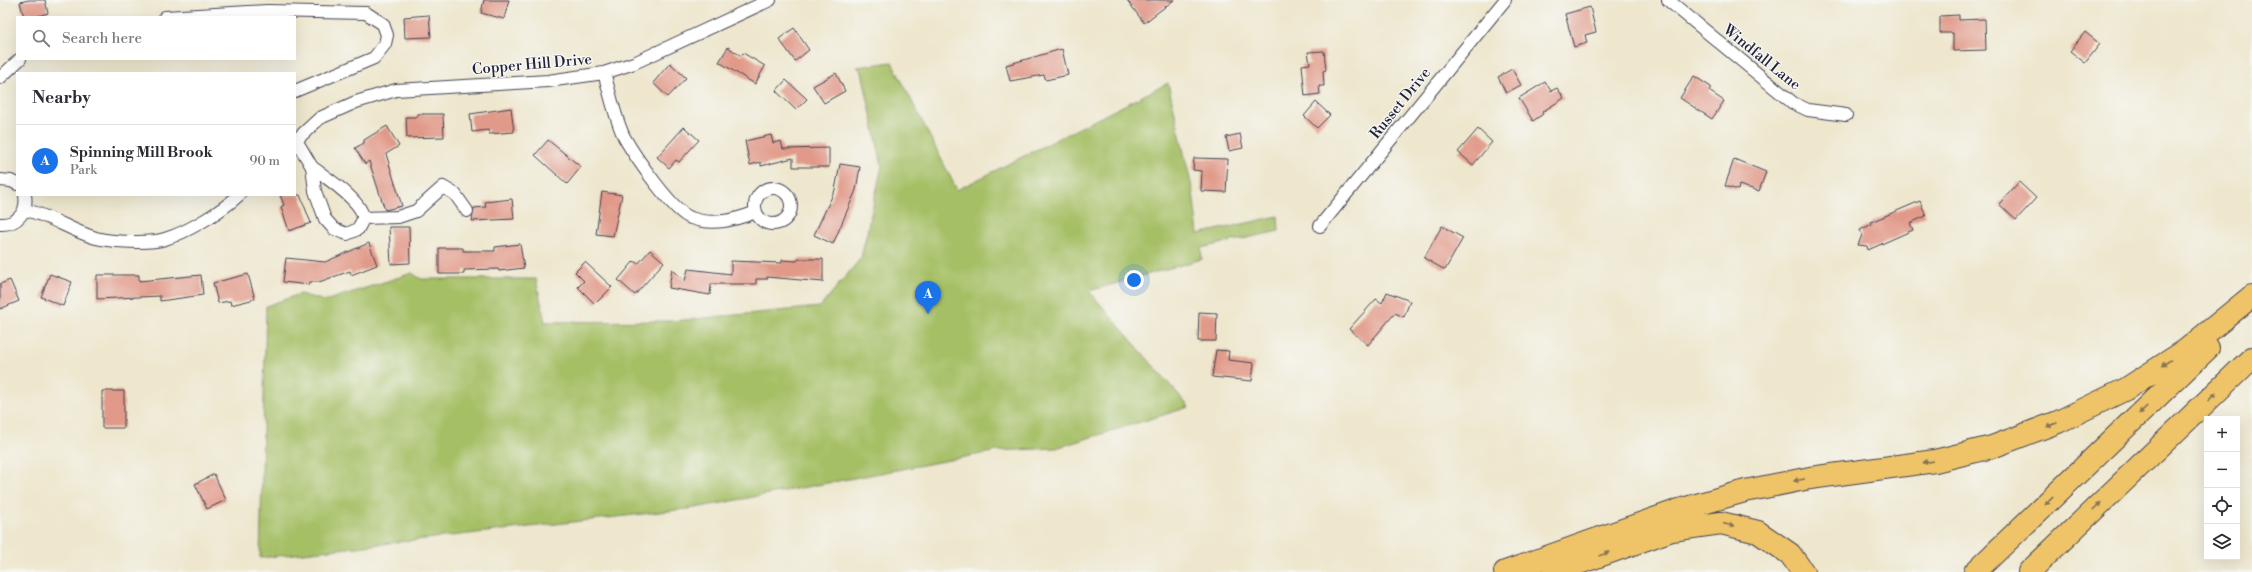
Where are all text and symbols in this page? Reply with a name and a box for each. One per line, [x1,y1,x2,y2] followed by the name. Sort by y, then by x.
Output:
[16,16,296,60] search box
[1718,20,1804,95] street label: Windfall Lane
[30,27,52,49] icon: search
[62,29,142,48] text: Search here
[471,50,593,79] street label: Copper Hill Drive
[1366,64,1435,143] street label: Russet Drive
[32,87,91,109] text: Nearby
[70,143,213,162] text: Spinning Mill Brook
[40,153,50,169] text: A
[249,153,280,169] text: 90 m
[70,162,97,178] text: Park
[1124,270,1144,290] your location
[915,281,941,314] pin: A
[2161,359,2172,367] one-way arrow
[2207,393,2216,402] one-way arrow
[2138,406,2148,415] one-way arrow
[2204,416,2240,560] map controls
[2204,416,2240,452] button: +
[2046,422,2058,428] one-way arrow
[2204,452,2240,488] button: −
[1922,459,1934,465] one-way arrow
[1793,477,1805,483] one-way arrow
[2204,488,2240,524] button: locate
[2044,496,2054,505] one-way arrow
[2093,502,2102,511] one-way arrow
[1723,523,1735,529] one-way arrow
[2204,524,2240,560] button: layers
[1598,551,1610,557] one-way arrow

